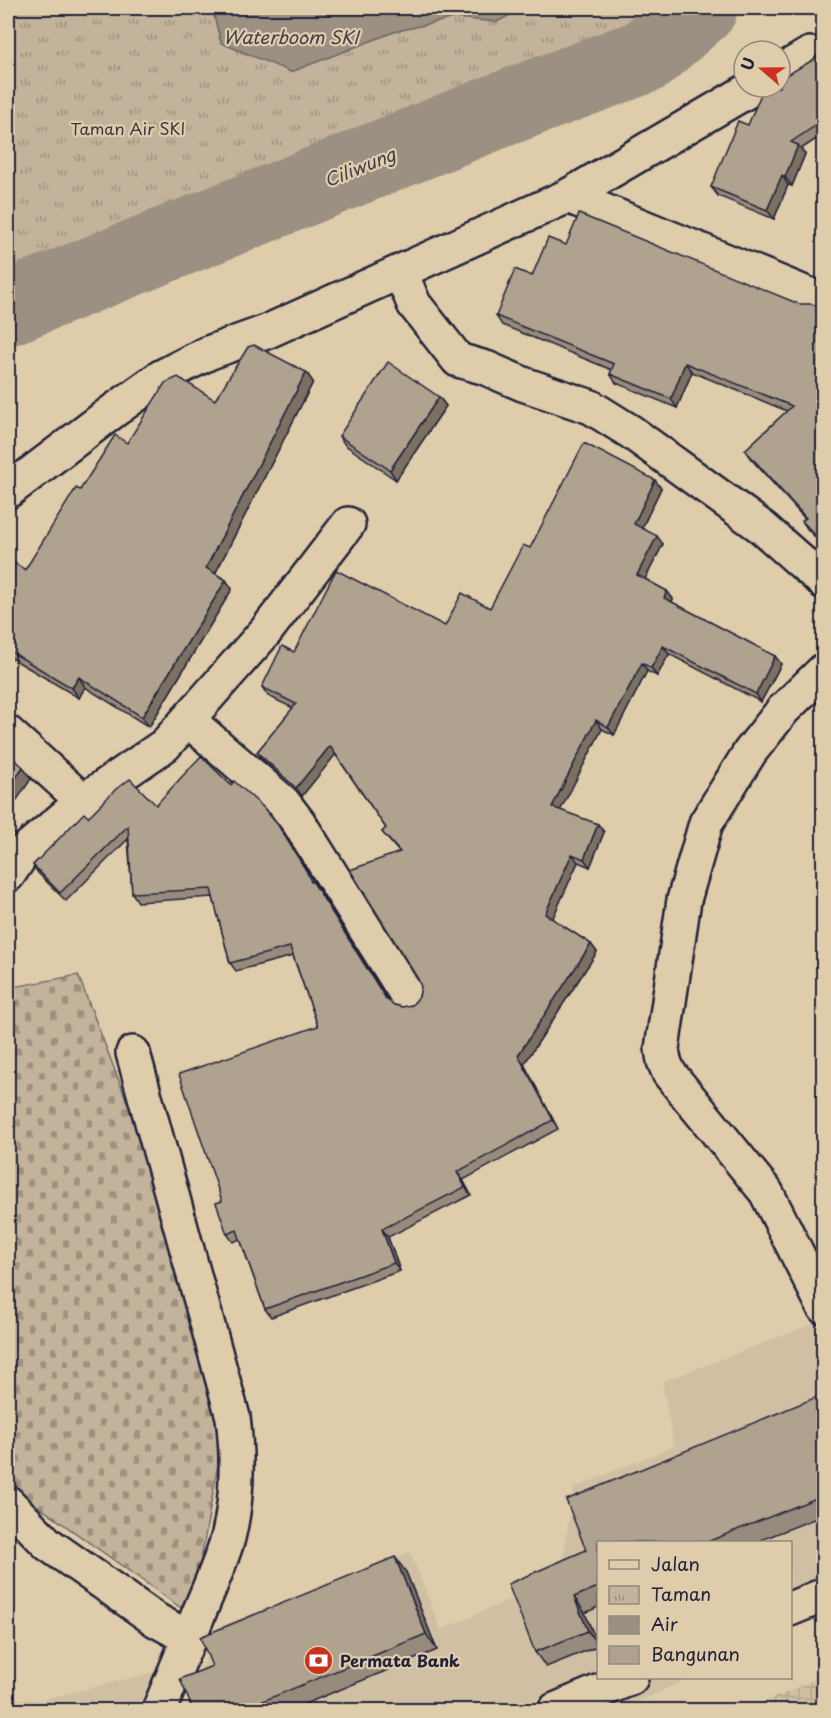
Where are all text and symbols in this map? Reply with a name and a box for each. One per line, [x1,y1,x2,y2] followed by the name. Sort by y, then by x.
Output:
[223,23,361,50] water label: Waterboom SKI
[732,39,792,99] north arrow
[734,54,760,73] text: U
[71,116,185,140] park label: Taman Air SKI
[320,139,401,193] water label: Ciliwung
[597,1541,792,1679] legend
[651,1550,700,1577] text: Jalan
[651,1580,711,1607] text: Taman
[651,1610,679,1637] text: Air
[651,1640,740,1667] text: Bangunan
[303,1645,335,1677] bank icon: Permata Bank
[340,1648,460,1672] place label: Permata Bank

